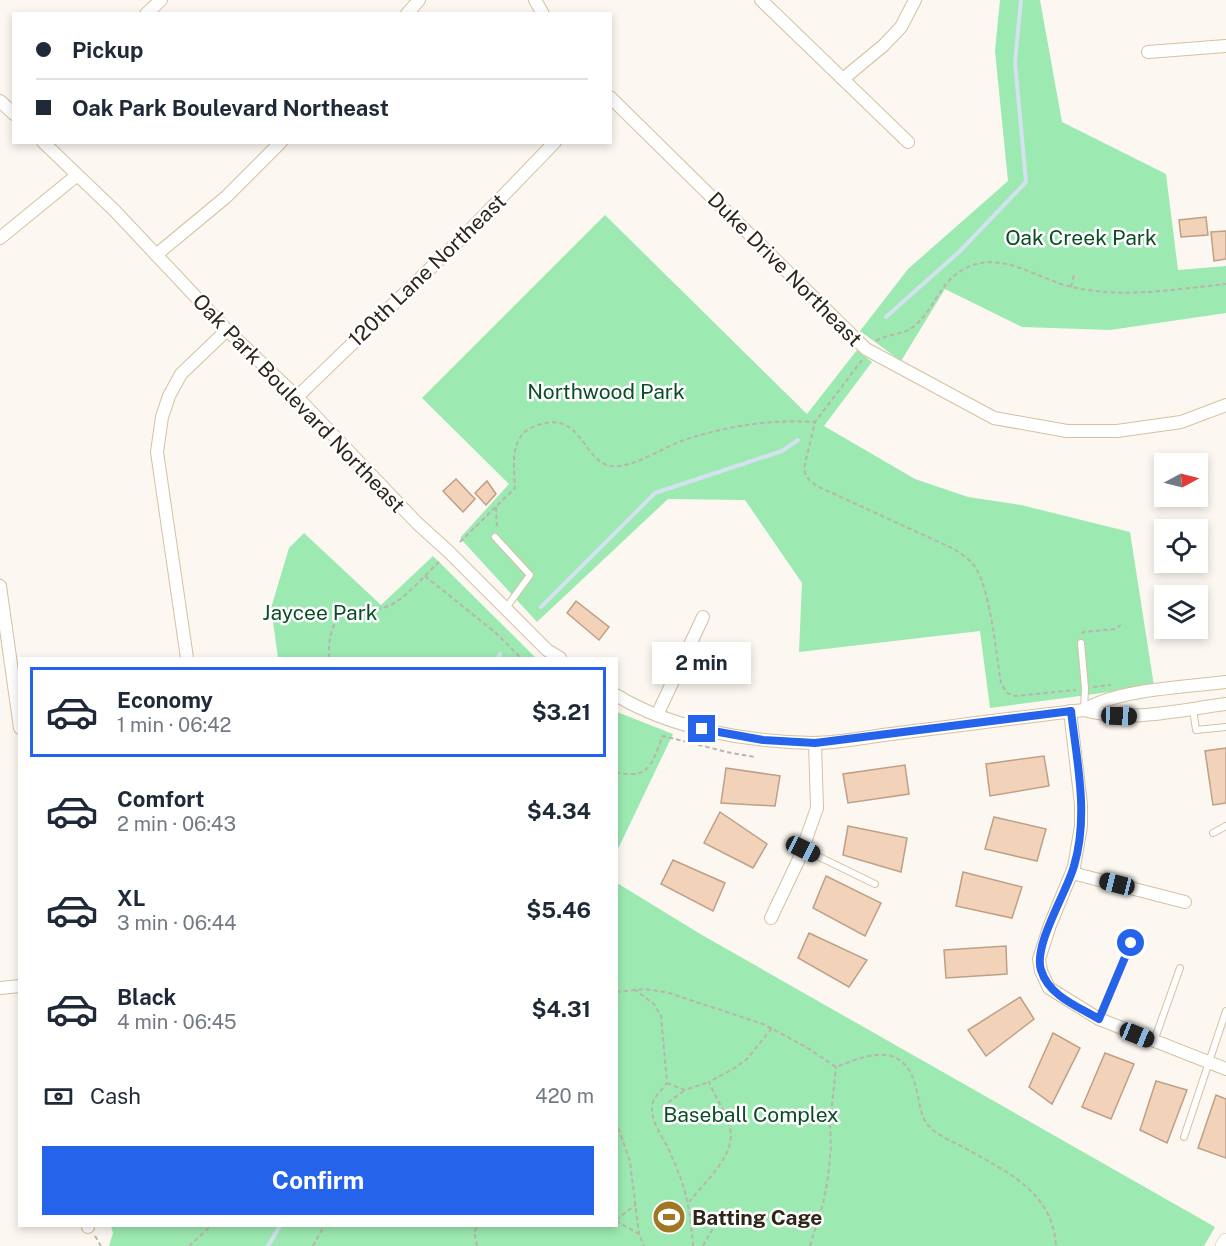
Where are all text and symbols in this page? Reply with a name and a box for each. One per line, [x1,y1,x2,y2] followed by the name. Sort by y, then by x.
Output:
[72,37,143,63] text: Pickup
[72,95,389,121] text: Oak Park Boulevard Northeast
[703,187,867,351] street label: Duke Drive Northeast
[343,188,511,352] street label: 120th Lane Northeast
[1005,225,1157,250] park label: Oak Creek Park
[188,288,410,518] street label: Oak Park Boulevard Northeast
[527,379,685,404] park label: Northwood Park
[1154,453,1208,507] north arrow
[1154,453,1208,639] map controls
[1154,519,1208,573] button: locate
[1154,585,1208,639] button: layers
[262,600,378,625] park label: Jaycee Park
[652,642,752,684] callout: 2 min
[675,651,728,675] text: 2 min
[45,685,99,739] icon: car
[117,687,213,713] text: Economy
[532,699,591,725] text: $3.21
[1101,706,1137,726] car
[117,713,232,737] text: 1 min · 06:42
[688,715,715,742] route end
[45,784,99,838] icon: car
[117,786,204,812] text: Comfort
[527,798,591,824] text: $4.34
[117,812,236,836] text: 2 min · 06:43
[783,833,823,865] car
[1097,871,1137,897] car
[45,883,99,937] icon: car
[117,885,145,911] text: XL
[526,897,591,923] text: $5.46
[117,911,237,935] text: 3 min · 06:44
[1117,929,1144,956] route start
[45,982,99,1036] icon: car
[117,984,176,1010] text: Black
[532,996,591,1022] text: $4.31
[117,1010,237,1034] text: 4 min · 06:45
[1117,1020,1157,1050] car
[42,1080,75,1113] icon: cash
[90,1083,141,1109] text: Cash
[535,1084,594,1108] text: 420 m
[663,1102,839,1127] park label: Baseball Complex
[42,1146,594,1215] button: Confirm
[651,1199,687,1235] sports icon: Batting Cage
[692,1205,822,1230] place label: Batting Cage

